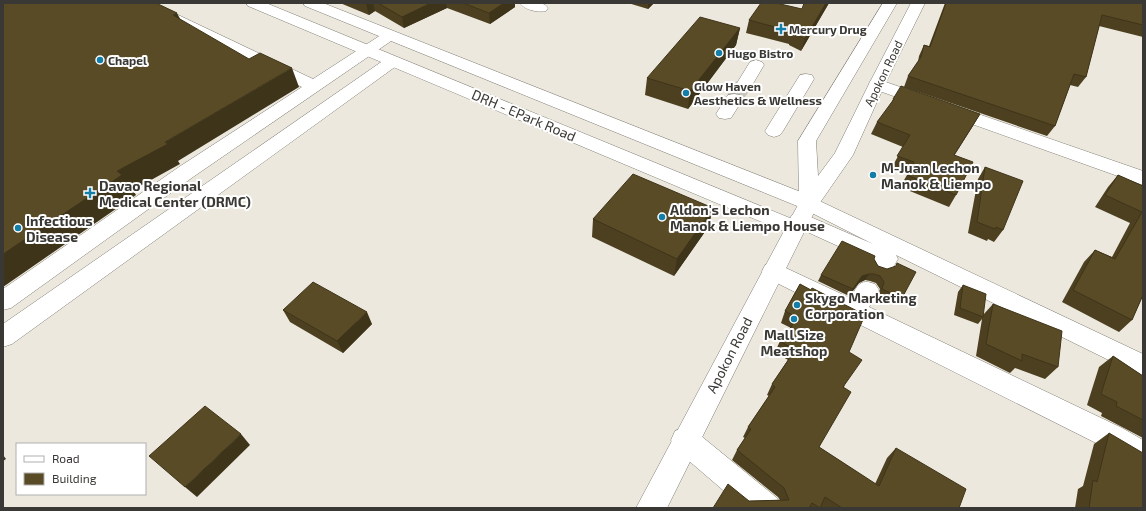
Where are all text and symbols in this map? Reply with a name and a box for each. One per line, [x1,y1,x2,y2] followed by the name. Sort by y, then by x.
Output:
[789,22,867,37] place label: Mercury Drug
[776,24,786,34] marker: Mercury Drug
[861,38,905,108] street label: Apokon Road
[727,46,793,60] place label: Hugo Bistro
[714,48,724,58] marker: Hugo Bistro
[108,53,147,67] place label: Chapel
[95,55,105,65] marker: Chapel
[694,79,822,107] place label: Glow Haven Aesthetics & Wellness
[469,85,579,145] street label: DRH - EPark Road
[681,88,691,98] marker: Glow Haven Aesthetics & Wellness
[881,159,991,192] place label: M-Juan Lechon Manok & Liempo
[868,170,878,180] marker: M-Juan Lechon Manok & Liempo
[99,177,251,210] place label: Davao Regional Medical Center (DRMC)
[84,187,96,199] marker: Davao Regional Medical Center (DRMC)
[670,201,825,234] place label: Aldon's Lechon Manok & Liempo House
[26,212,93,245] place label: Infectious Disease
[657,212,667,222] marker: Aldon's Lechon Manok & Liempo House
[13,223,23,233] marker: Infectious Disease
[805,289,917,322] place label: Skygo Marketing Corporation
[792,300,802,310] marker: Skygo Marketing Corporation
[703,314,755,396] street label: Apokon Road
[789,314,799,324] marker: Mall Size Meatshop
[761,326,827,359] place label: Mall Size Meatshop
[16,443,146,495] legend
[52,451,80,465] text: Road
[52,471,97,485] text: Building

